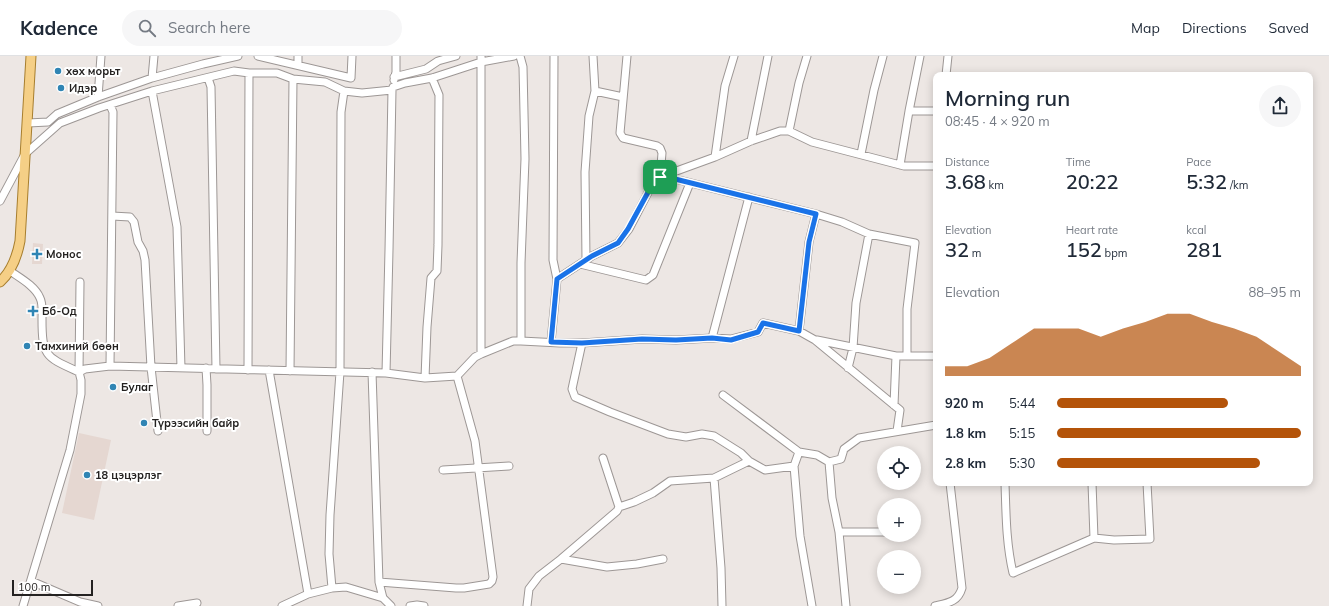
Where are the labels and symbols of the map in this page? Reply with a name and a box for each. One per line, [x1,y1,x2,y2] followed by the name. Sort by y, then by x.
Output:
[65,64,121,78] place label: хөх морьт
[53,66,63,76] marker: хөх морьт
[69,81,97,95] place label: Идэр
[56,83,66,93] marker: Идэр
[643,160,677,194] pin
[46,247,82,261] place label: Монос
[31,248,43,260] marker: Монос
[42,304,77,318] place label: Бб-Од
[27,305,39,317] marker: Бб-Од
[35,339,119,353] place label: Тамхиний бөөн
[22,341,32,351] marker: Тамхиний бөөн
[121,380,153,394] place label: Булаг
[108,382,118,392] marker: Булаг
[152,416,239,430] place label: Түрээсийн байр
[139,418,149,428] marker: Түрээсийн байр
[95,468,162,482] place label: 18 цэцэрлэг
[82,470,92,480] marker: 18 цэцэрлэг
[12,578,93,597] scale bar

